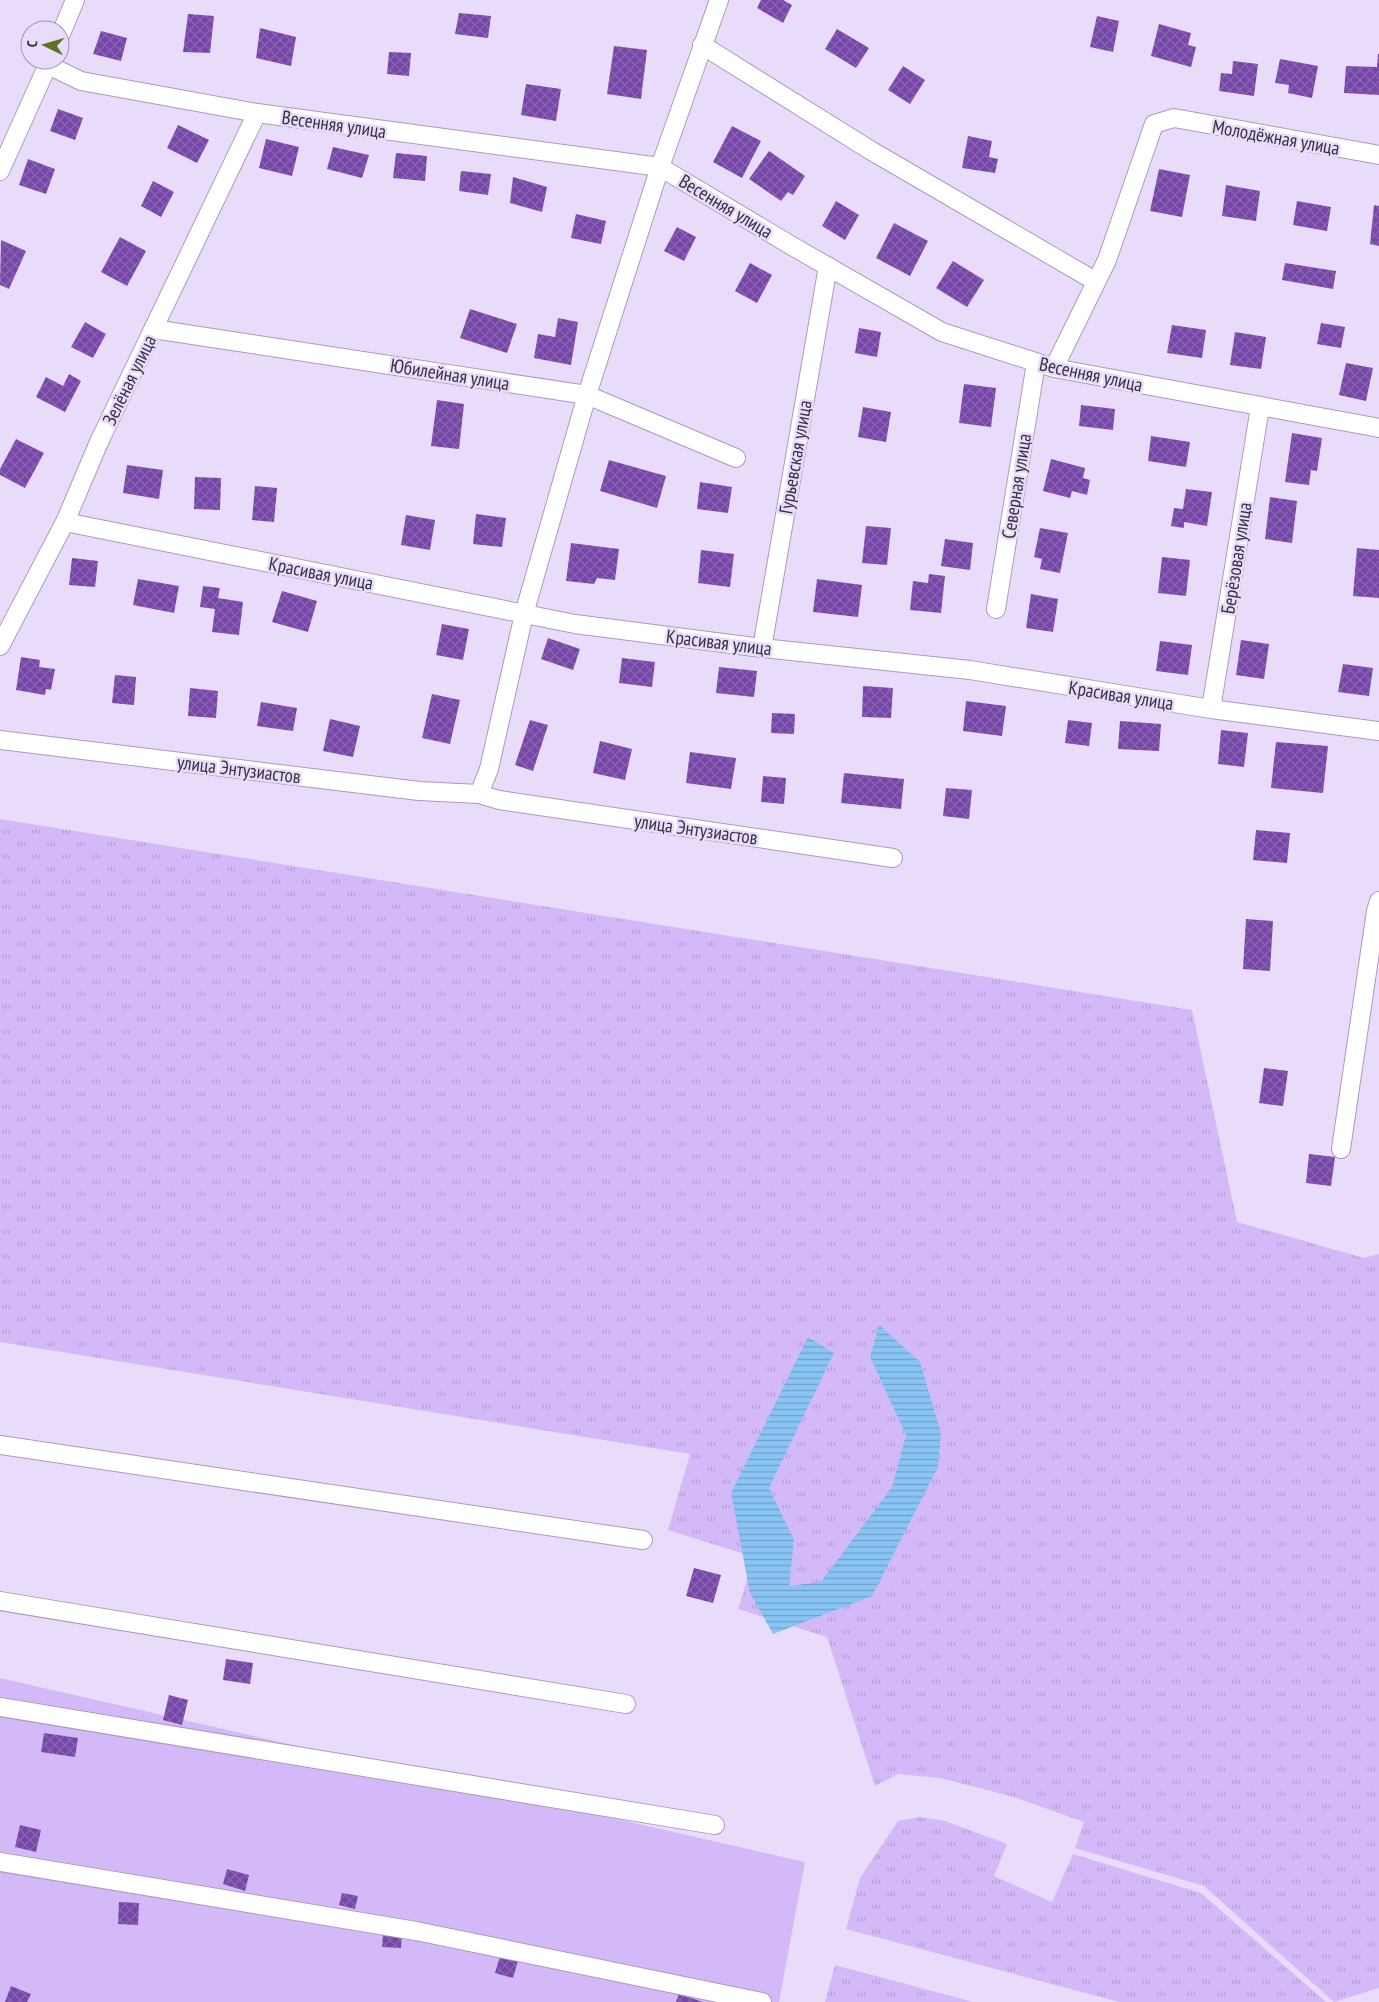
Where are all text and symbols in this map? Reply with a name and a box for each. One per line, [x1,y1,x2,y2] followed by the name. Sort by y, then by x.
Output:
[20,20,70,70] north arrow
[23,39,41,48] text: С
[280,105,388,143] street label: Весенняя улица
[1211,114,1341,160] street label: Молодёжная улица
[675,169,777,243] street label: Весенняя улица
[97,331,161,429] street label: Зелёная улица
[1037,351,1145,397] street label: Весенняя улица
[389,353,511,395] street label: Юбилейная улица
[773,398,817,516] street label: Гурьевская улица
[996,432,1036,540] street label: Северная улица
[1215,500,1257,616] street label: Берёзовая улица
[267,551,375,595] street label: Красивая улица
[665,624,773,660] street label: Красивая улица
[1067,675,1175,715] street label: Красивая улица
[176,750,302,788] street label: улица Энтузиастов
[633,808,759,850] street label: улица Энтузиастов

